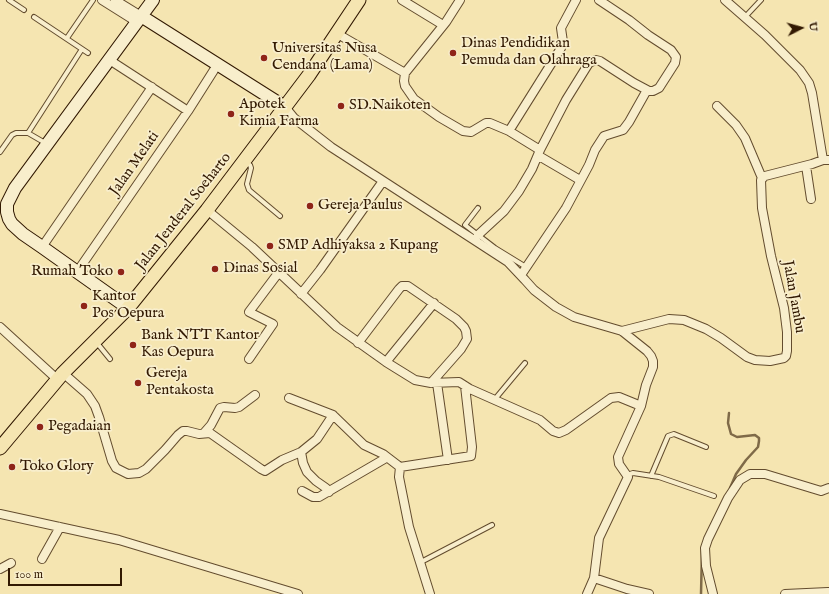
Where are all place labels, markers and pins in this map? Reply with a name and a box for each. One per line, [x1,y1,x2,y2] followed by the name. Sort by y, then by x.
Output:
[461,35,597,70] place label: Dinas Pendidikan Pemuda dan Olahraga
[272,40,377,75] place label: Universitas Nusa Cendana (Lama)
[448,48,458,58] marker: Dinas Pendidikan Pemuda dan Olahraga
[259,53,269,63] marker: Universitas Nusa Cendana (Lama)
[239,96,319,131] place label: Apotek Kimia Farma
[349,97,431,115] place label: SD.Naikoten
[336,101,346,111] marker: SD.Naikoten
[226,109,236,119] marker: Apotek Kimia Farma
[318,197,402,215] place label: Gereja Paulus
[305,201,315,211] marker: Gereja Paulus
[278,237,438,255] place label: SMP Adhiyaksa 2 Kupang
[265,241,275,251] marker: SMP Adhiyaksa 2 Kupang
[223,260,298,278] place label: Dinas Sosial
[31,263,113,281] place label: Rumah Toko
[210,264,220,274] marker: Dinas Sosial
[116,267,126,277] marker: Rumah Toko
[92,288,164,323] place label: Kantor Pos Oepura
[79,301,89,311] marker: Kantor Pos Oepura
[141,327,259,362] place label: Bank NTT Kantor Kas Oepura
[128,340,138,350] marker: Bank NTT Kantor Kas Oepura
[146,365,214,400] place label: Gereja Pentakosta
[133,378,143,388] marker: Gereja Pentakosta
[48,418,111,436] place label: Pegadaian
[35,422,45,432] marker: Pegadaian
[20,458,94,476] place label: Toko Glory
[7,462,17,472] marker: Toko Glory

